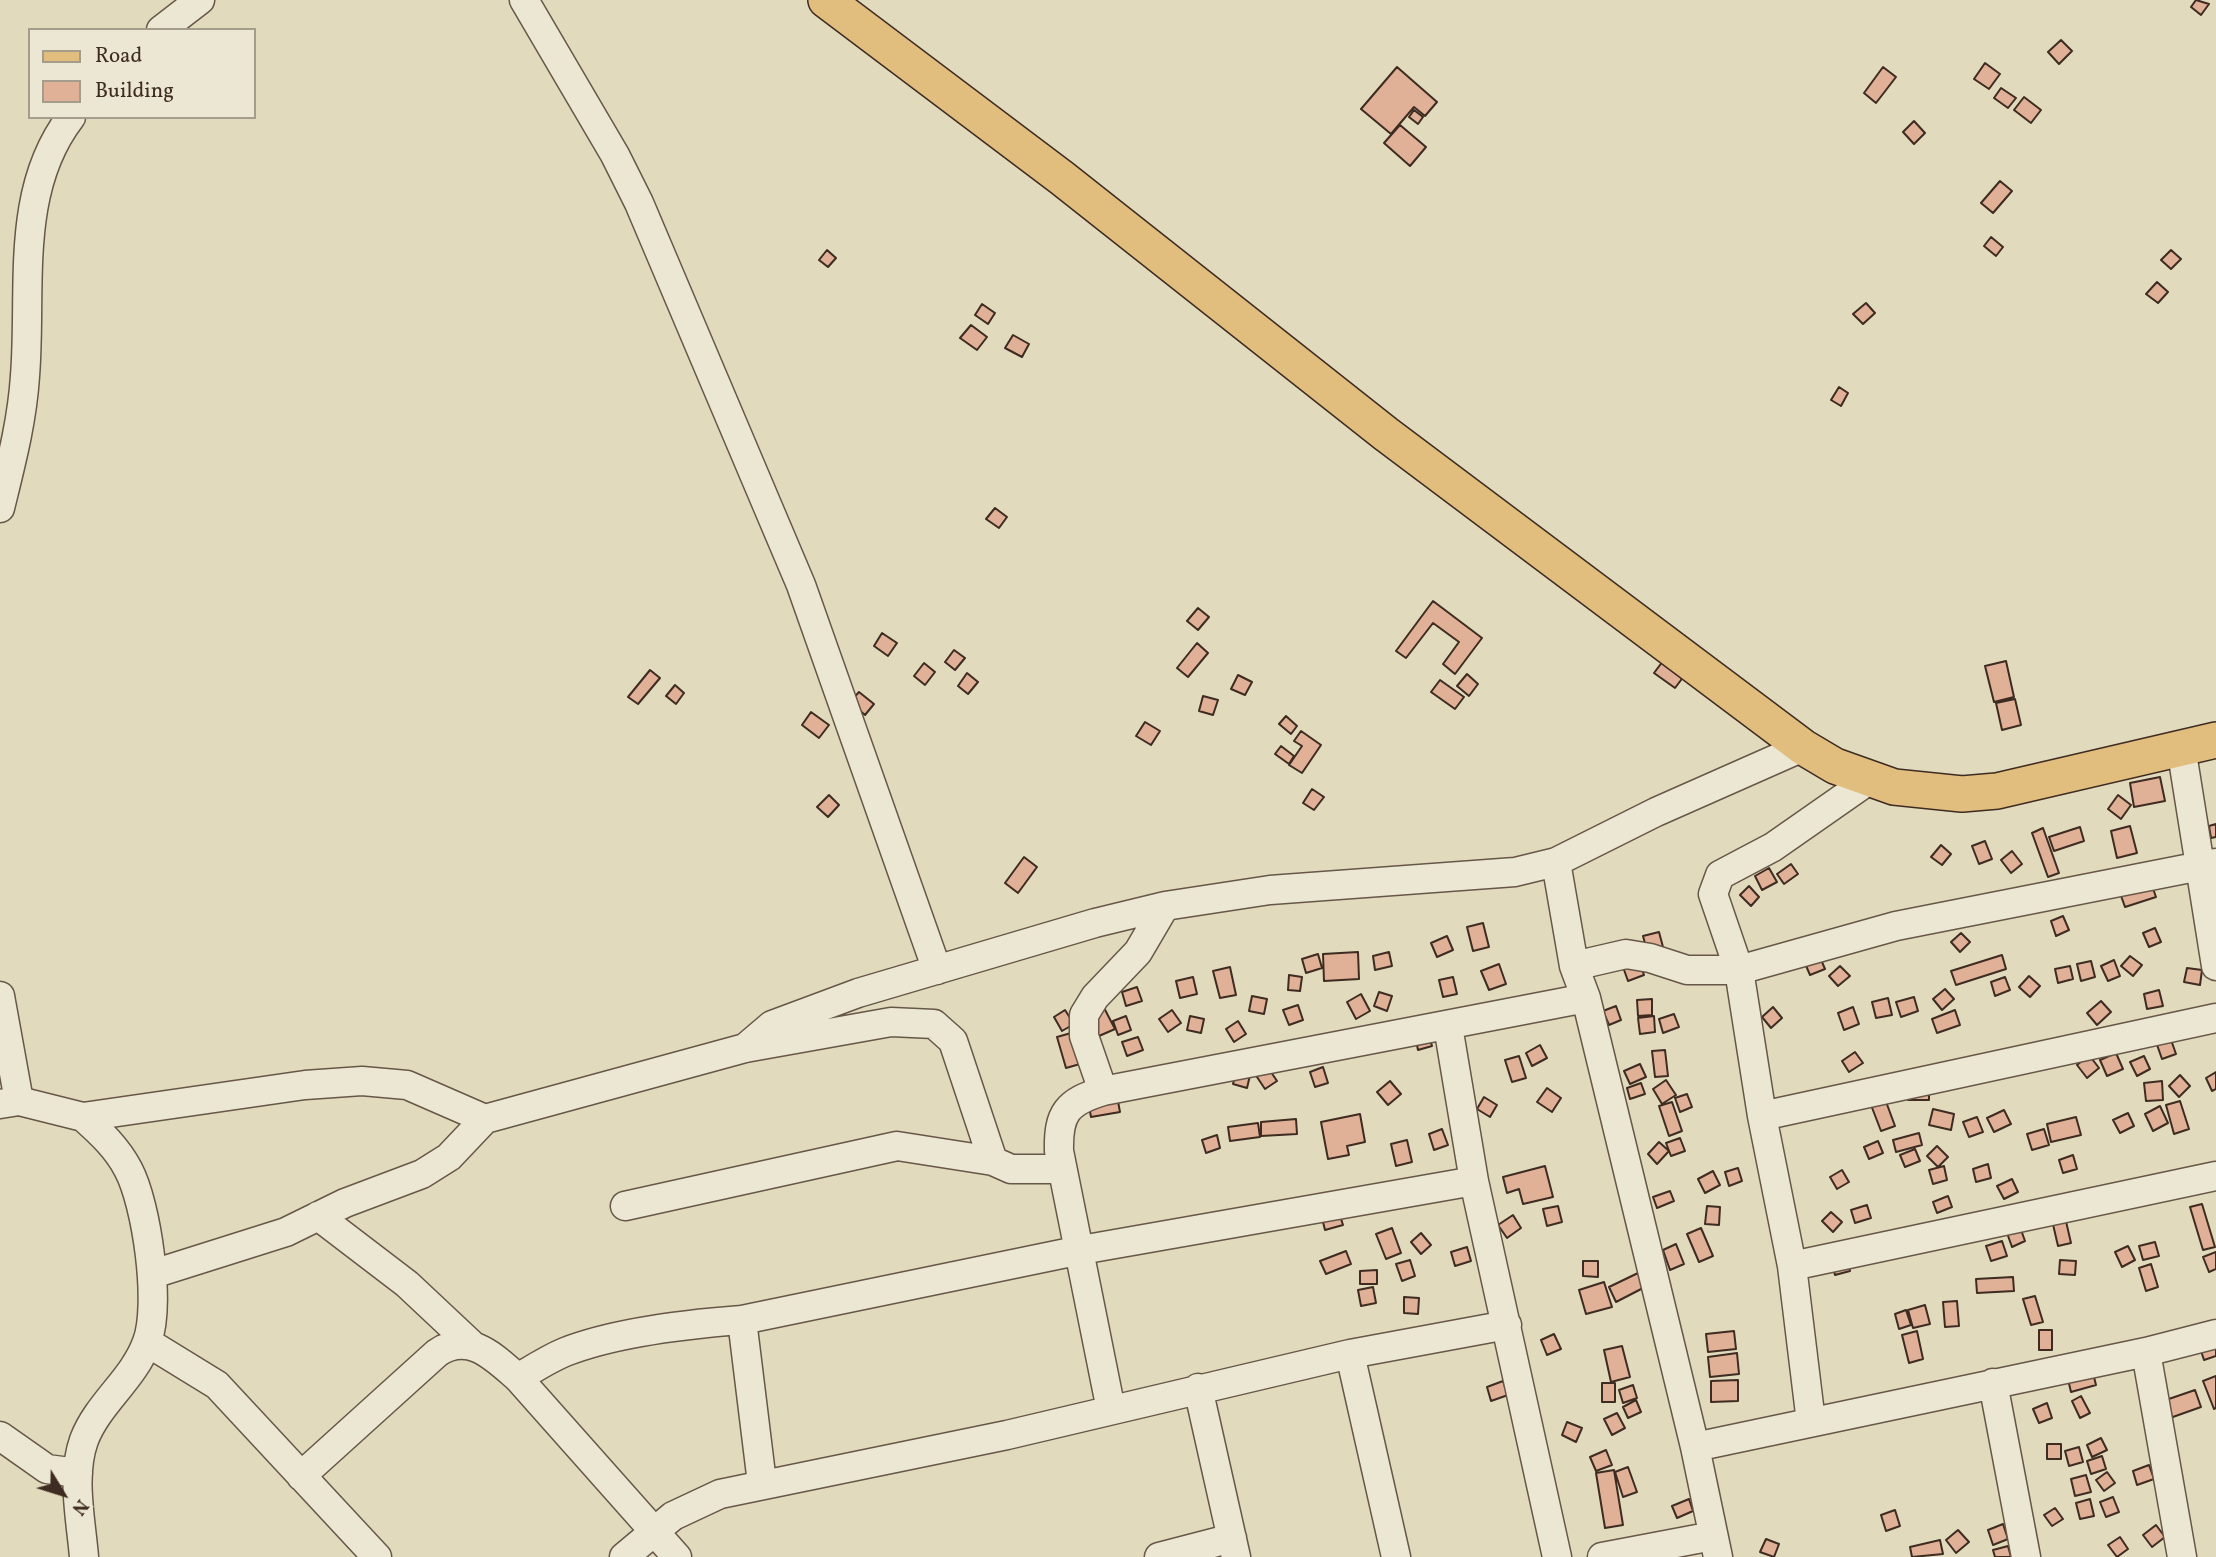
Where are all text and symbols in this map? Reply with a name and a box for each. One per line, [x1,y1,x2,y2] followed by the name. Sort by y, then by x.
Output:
[28,28,256,119] legend
[95,42,142,71] text: Road
[95,77,174,106] text: Building
[28,1459,98,1529] north arrow
[65,1493,94,1520] text: N

